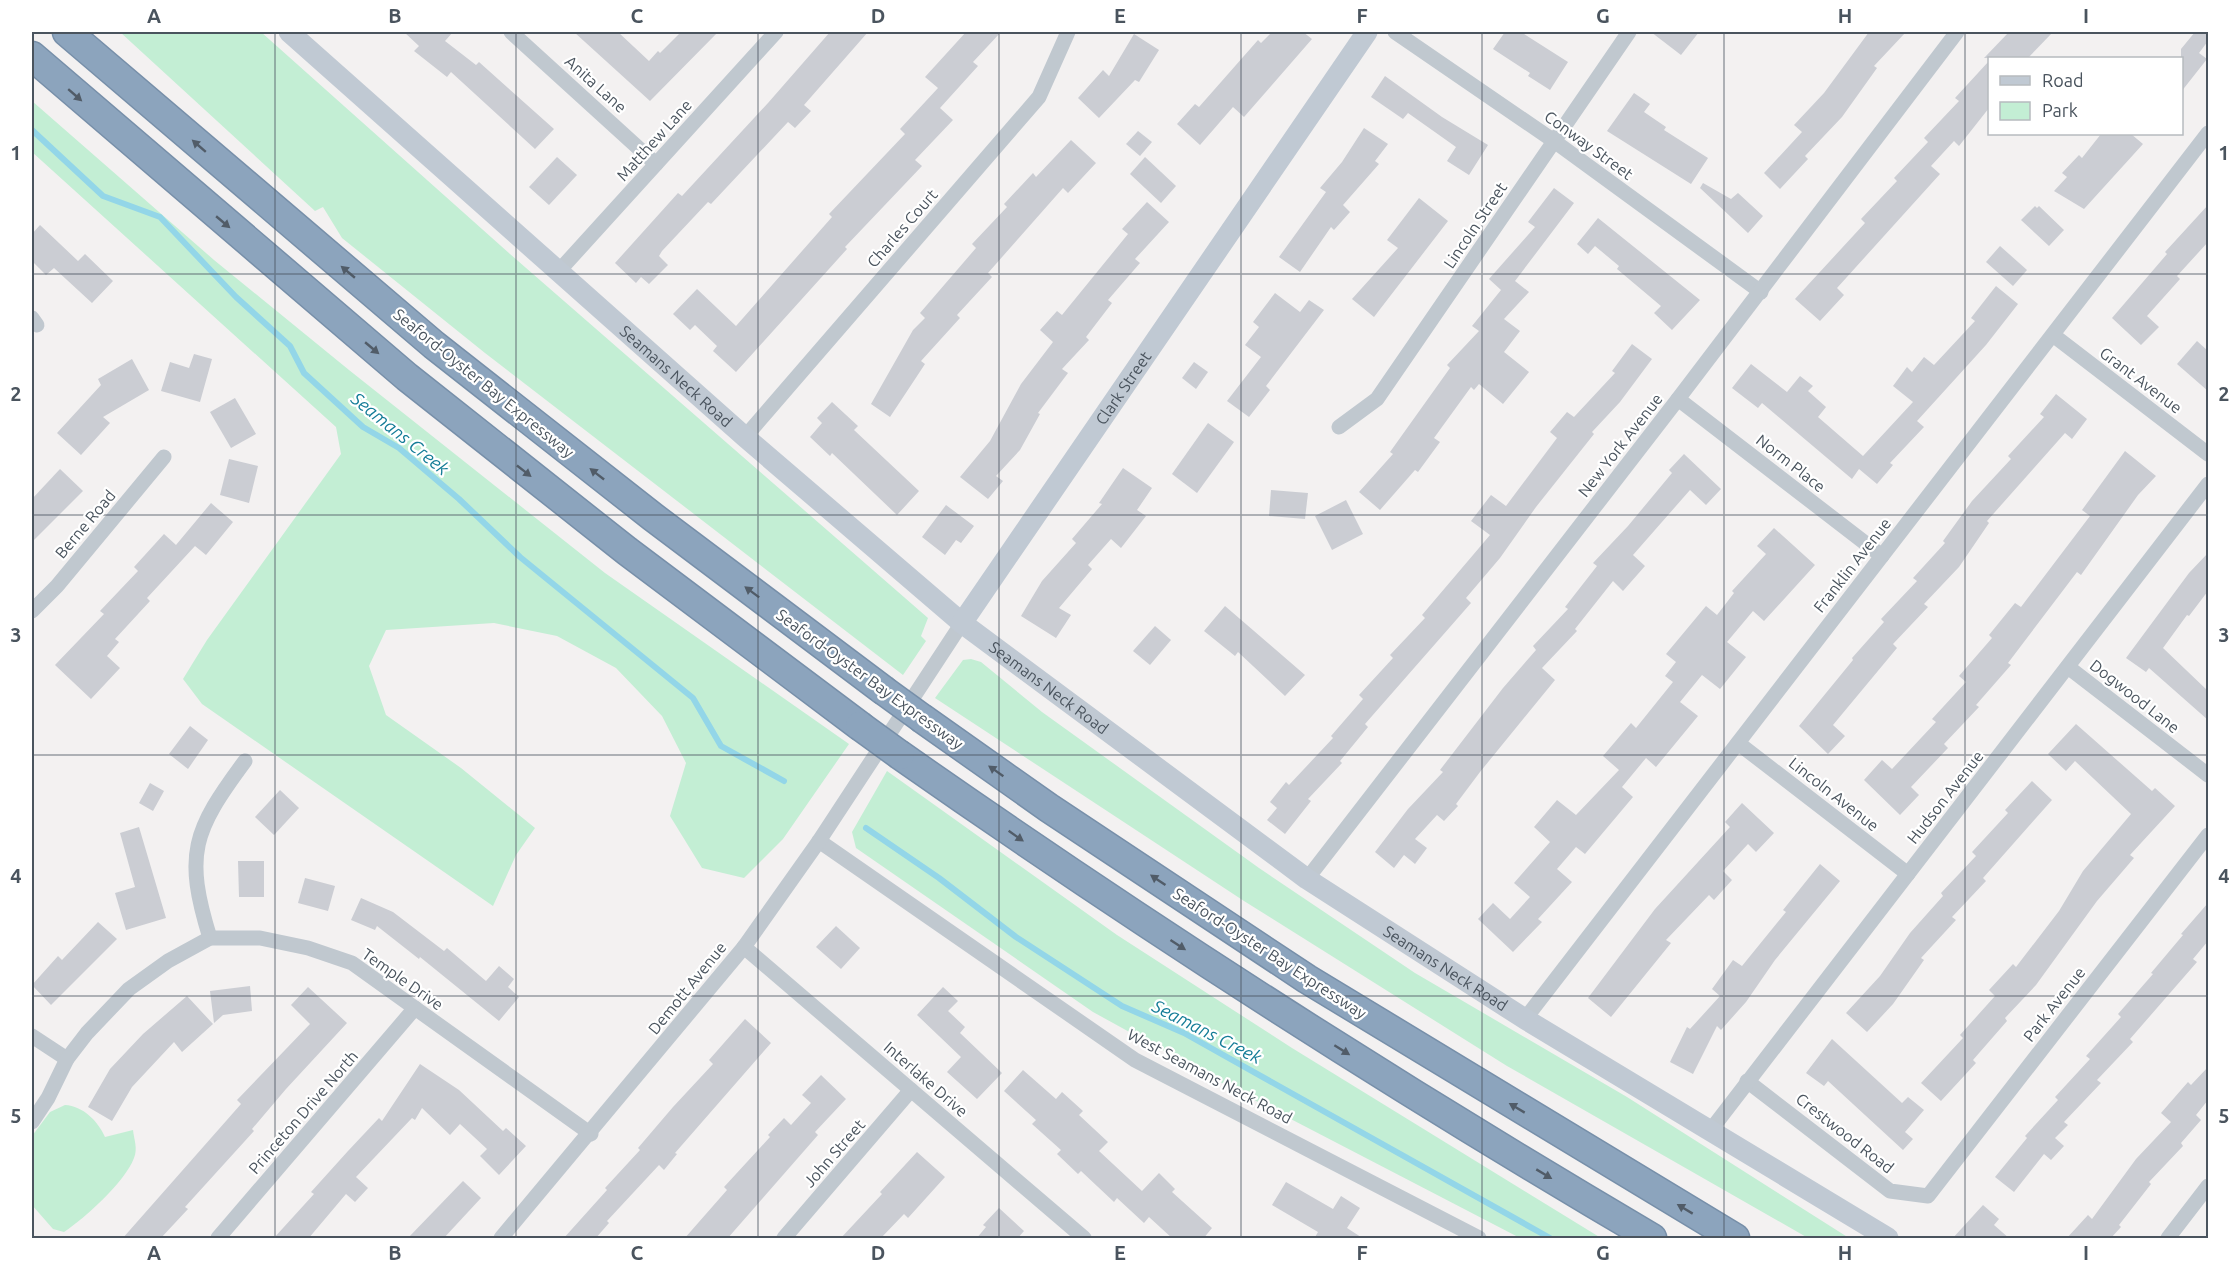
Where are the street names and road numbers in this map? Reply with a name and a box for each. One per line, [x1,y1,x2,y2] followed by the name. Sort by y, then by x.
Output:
[562,52,630,116] street label: Anita Lane
[613,96,695,184] street label: Matthew Lane
[1541,107,1637,184] street label: Conway Street
[1440,178,1511,271] street label: Lincoln Street
[863,185,941,271] street label: Charles Court
[390,305,578,461] street label: Seaford-Oyster Bay Expressway
[617,322,736,430] street label: Seamans Neck Road
[2097,343,2185,417] street label: Grant Avenue
[1092,347,1155,428] street label: Clark Street
[1574,390,1666,500] street label: New York Avenue
[1753,430,1829,496] street label: Norm Place
[51,486,119,562] street label: Berne Road
[1810,514,1894,616] street label: Franklin Avenue
[773,605,967,753] street label: Seaford-Oyster Bay Expressway
[986,637,1112,738] street label: Seamans Neck Road
[2087,656,2183,736] street label: Dogwood Lane
[1903,747,1987,847] street label: Hudson Avenue
[1786,753,1882,835] street label: Lincoln Avenue
[1170,884,1370,1022] street label: Seaford-Oyster Bay Expressway
[1380,922,1511,1014] street label: Seamans Neck Road
[644,938,730,1038] street label: Demott Avenue
[359,944,447,1014] street label: Temple Drive
[2019,963,2089,1045] street label: Park Avenue
[1125,1025,1295,1127] street label: West Seamans Neck Road
[880,1038,972,1120] street label: Interlake Drive
[245,1047,361,1177] street label: Princeton Drive North
[1793,1089,1897,1177] street label: Crestwood Road
[800,1115,869,1191] street label: John Street

